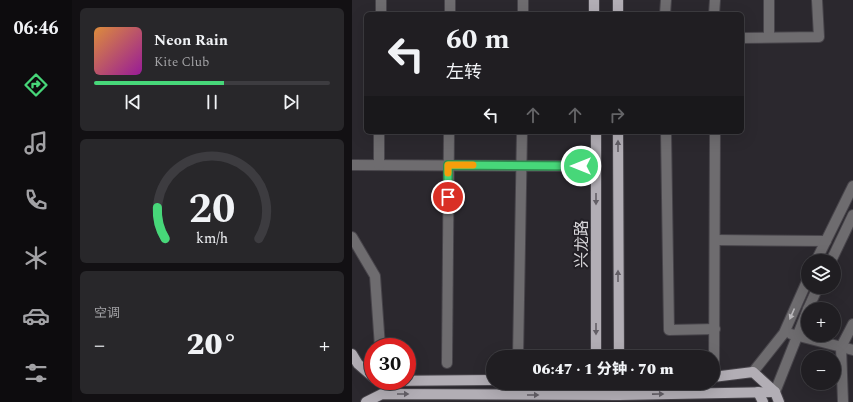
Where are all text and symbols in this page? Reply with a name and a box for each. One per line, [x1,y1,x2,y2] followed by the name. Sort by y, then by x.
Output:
[13,15,59,42] text: 06:46
[446,18,510,61] text: 60 m
[380,28,432,80] icon: left
[154,29,228,52] text: Neon Rain
[154,52,209,72] text: Kite Club
[446,59,482,86] text: 左转
[22,71,50,99] icon: directions
[122,91,144,113] icon: previous
[201,91,223,113] icon: pause
[280,91,302,113] icon: next
[480,104,502,126] icon: left
[522,104,544,126] icon: ahead
[564,104,586,126] icon: ahead
[606,104,628,126] icon: right
[22,129,50,157] icon: music
[615,139,621,152] one-way arrow
[560,145,602,187] position arrow
[189,178,235,241] text: 20
[431,180,465,214] pin
[22,186,50,214] icon: phone
[437,186,459,208] icon: arrive
[593,193,599,206] one-way arrow
[570,220,594,268] street label: 兴龙路
[196,228,228,250] text: km/h
[22,244,50,272] icon: climate
[801,254,841,390] map controls
[801,254,841,294] button: layers
[615,269,621,282] one-way arrow
[22,302,50,330] icon: car
[801,302,841,342] button: +
[94,303,120,323] text: 空调
[789,309,795,320] one-way arrow
[187,322,238,368] text: 20°
[593,323,599,336] one-way arrow
[94,329,105,362] text: −
[319,329,330,362] text: +
[364,338,416,390] speed limit sign: 30
[801,350,841,390] button: −
[532,358,674,381] text: 06:47 · 1 分钟 · 70 m
[22,359,50,387] icon: filters
[397,391,410,397] one-way arrow
[652,391,665,397] one-way arrow
[527,392,540,398] one-way arrow

